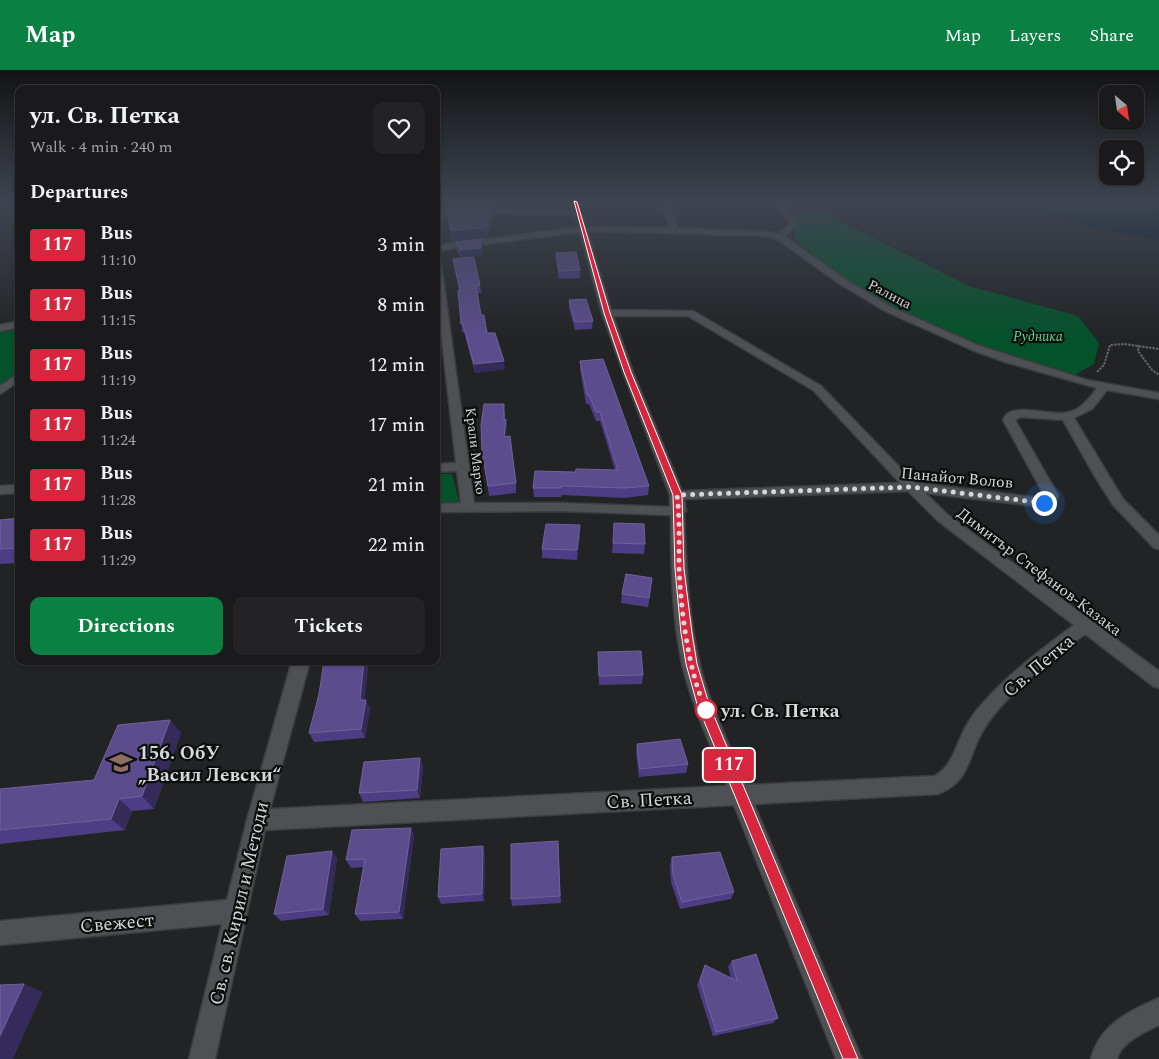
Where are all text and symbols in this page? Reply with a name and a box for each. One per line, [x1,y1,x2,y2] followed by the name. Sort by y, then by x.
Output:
[25,17,75,53] text: Map
[945,22,981,49] text: Map
[1009,22,1061,49] text: Layers
[1089,22,1134,49] text: Share
[1099,85,1144,130] north arrow
[1099,85,1144,185] map controls
[30,98,180,134] text: ул. Св. Петка
[373,102,425,154] button: heart
[30,135,173,159] text: Walk · 4 min · 240 m
[1099,140,1144,185] button: locate
[30,178,128,207] text: Departures
[100,219,133,248] text: Bus
[42,231,73,258] text: 117
[377,231,425,260] text: 3 min
[100,248,136,272] text: 11:10
[864,274,915,315] street label: Ралица
[100,279,133,308] text: Bus
[42,291,73,318] text: 117
[377,291,425,320] text: 8 min
[100,308,136,332] text: 11:15
[1013,326,1063,347] park label: Рудника
[100,339,133,368] text: Bus
[42,351,73,378] text: 117
[368,351,425,380] text: 12 min
[100,368,136,392] text: 11:19
[100,399,133,428] text: Bus
[460,406,491,496] street label: Крали Марко
[42,411,73,438] text: 117
[368,411,425,440] text: 17 min
[100,428,136,452] text: 11:24
[100,459,133,488] text: Bus
[900,461,1014,495] street label: Панайот Волов
[42,471,73,498] text: 117
[368,471,425,500] text: 21 min
[100,488,136,512] text: 11:28
[1032,491,1057,516] your location
[952,502,1127,642] street label: Димитър Стефанов-Казака
[100,519,133,548] text: Bus
[42,531,73,558] text: 117
[368,531,425,560] text: 22 min
[100,548,136,572] text: 11:29
[30,597,223,655] button: Directions
[233,597,425,655] button: Tickets
[997,627,1082,705] street label: Св. Петка
[720,697,840,726] place label: ул. Св. Петка
[695,699,717,721] marker: ул. Св. Петка
[138,739,281,790] place label: 156. ОбУ „Васил Левски“
[700,749,758,781] line badge: 117
[108,750,134,776] school or university icon: 156. ОбУ „Васил Левски“
[714,751,744,778] text: 117
[605,784,693,817] street label: Св. Петка
[202,799,277,1008] street label: Св. св. Кирил и Методи
[79,906,155,941] street label: Свежест

